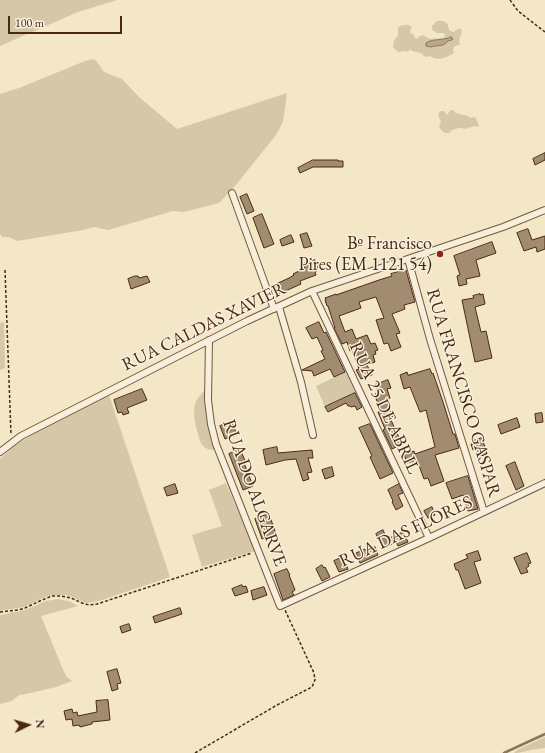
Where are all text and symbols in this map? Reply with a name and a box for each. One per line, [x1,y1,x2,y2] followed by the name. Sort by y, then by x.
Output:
[10,8,124,34] scale bar
[15,15,44,31] text: 100 m
[298,233,432,276] place label: Bº Francisco Pires (EM 1121 54)
[435,249,445,259] marker: Bº Francisco Pires (EM 1121 54)
[119,278,289,376] street label: RUA CALDAS XAVIER
[421,286,505,500] street label: RUA FRANCISCO GASPAR
[344,339,424,477] street label: RUA 25 DE ABRIL
[217,417,291,569] street label: RUA DO ALGARVE
[336,492,476,572] street label: RUA DAS FLORES
[8,705,48,745] north arrow
[33,719,47,729] text: N

